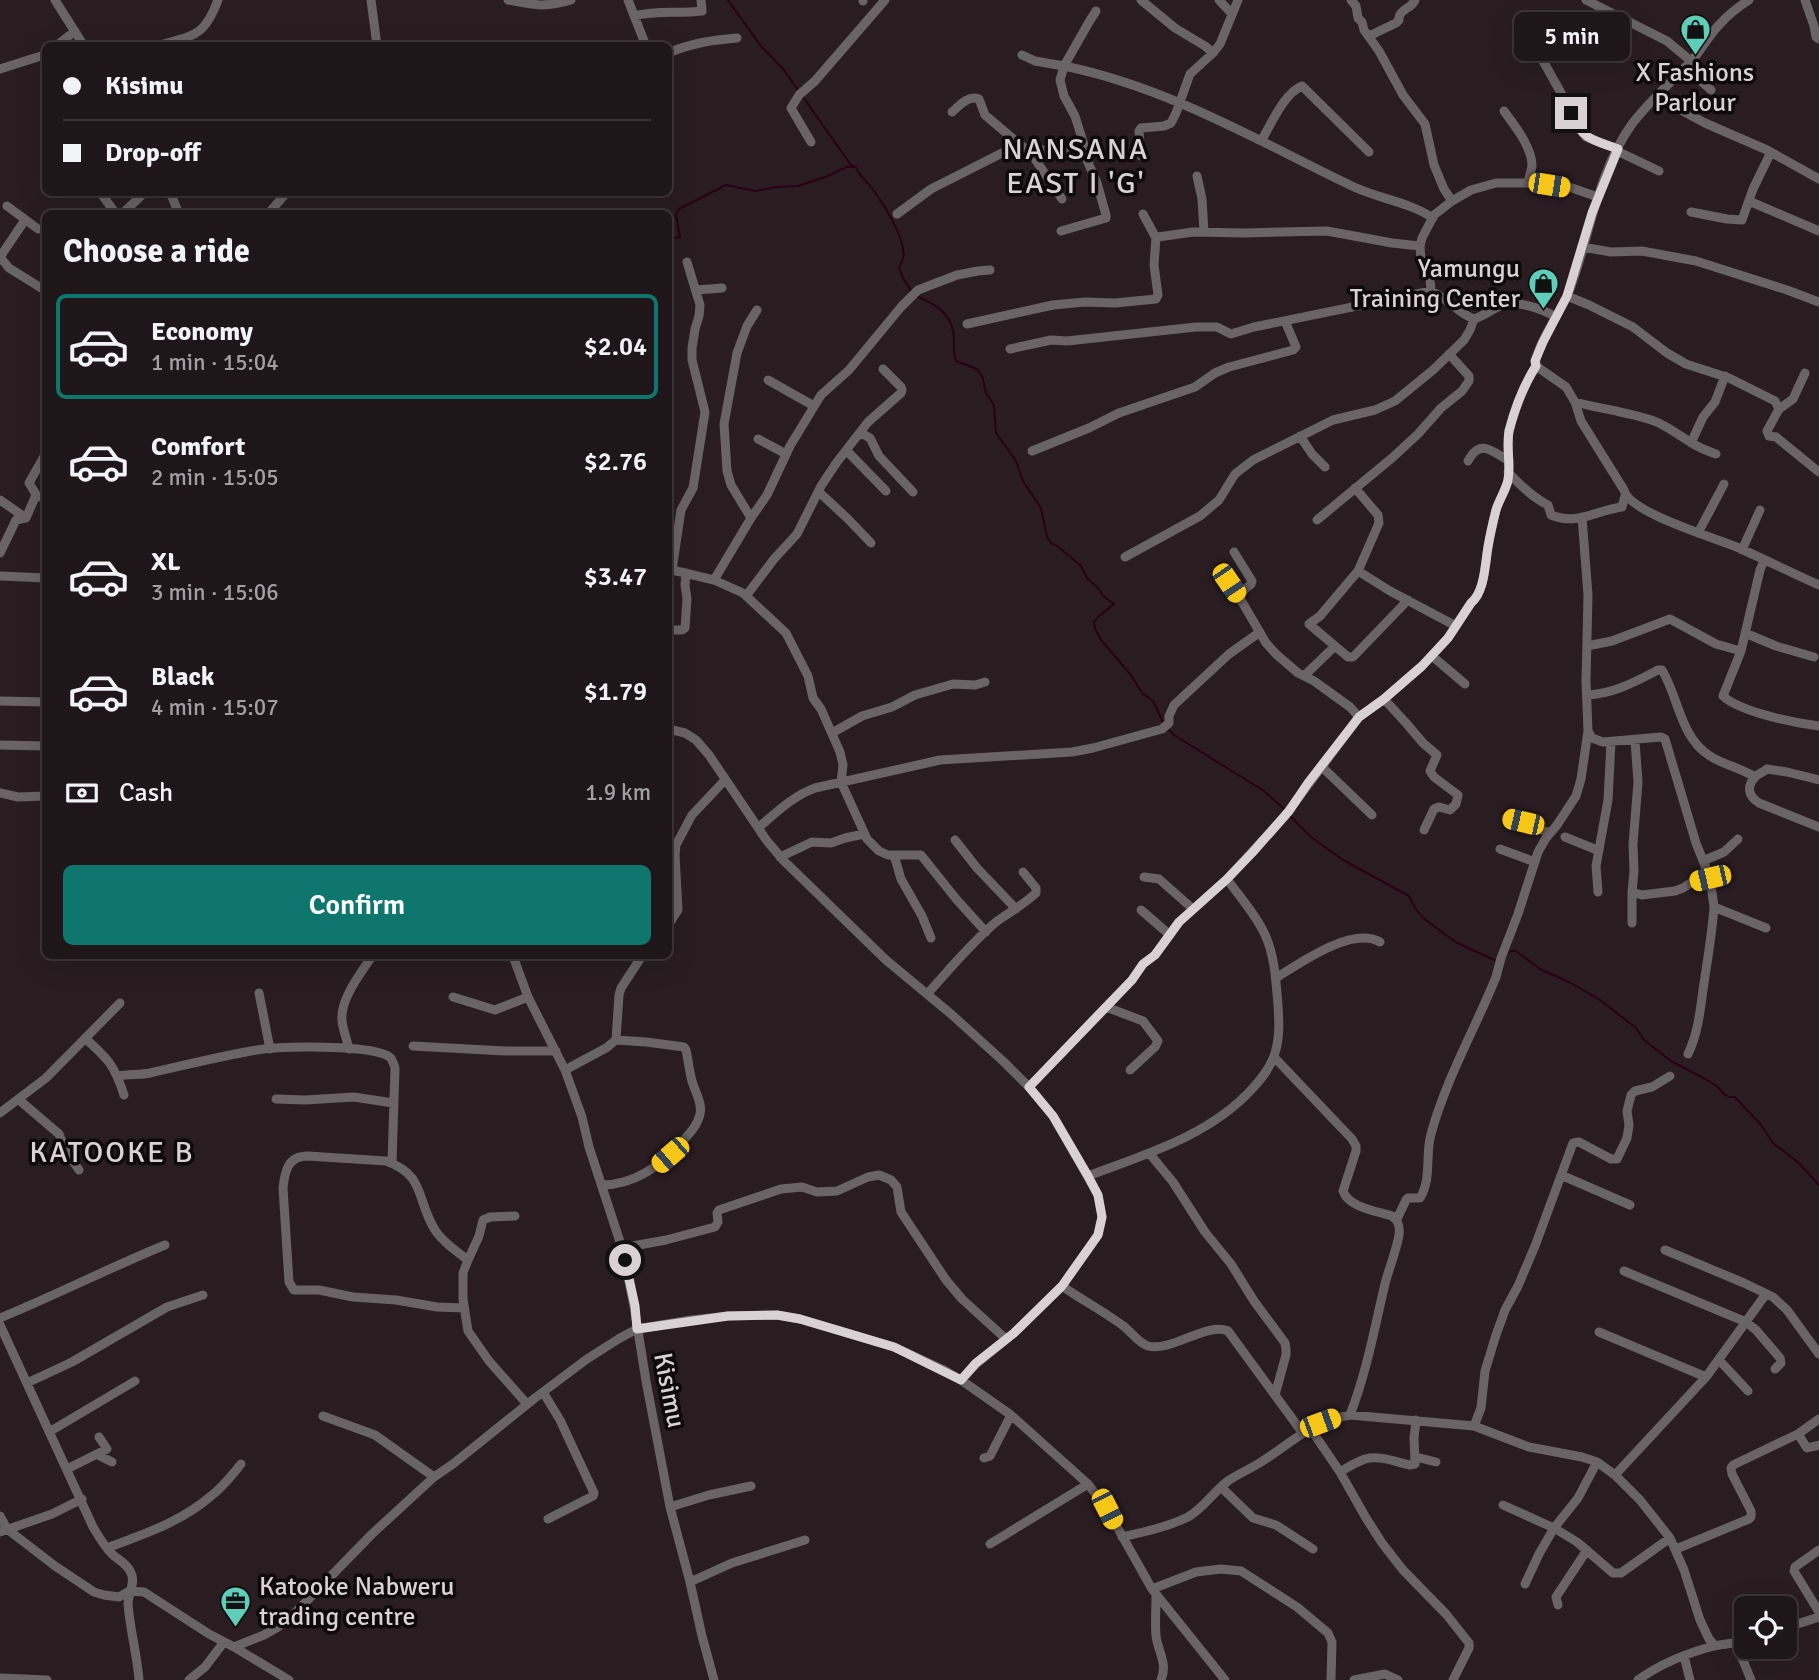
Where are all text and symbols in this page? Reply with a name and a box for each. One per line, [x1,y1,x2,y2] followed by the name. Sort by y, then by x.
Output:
[1513,11,1629,60] callout: 5 min
[1678,12,1712,56] shop icon: X Fashions Parlour
[1544,22,1600,51] text: 5 min
[1636,57,1754,119] place label: X Fashions Parlour
[105,70,184,102] text: Kisimu
[1555,97,1587,129] route end
[1003,131,1149,202] district label: NANSANA EAST I 'G'
[105,137,201,169] text: Drop-off
[1527,171,1572,199] car
[63,232,250,271] text: Choose a ride
[1350,253,1520,315] place label: Yamungu Training Center
[1526,266,1560,310] shop icon: Yamungu Training Center
[67,315,130,378] icon: car
[151,316,253,348] text: Economy
[584,331,647,363] text: $2.04
[151,348,279,377] text: 1 min · 15:04
[67,430,130,493] icon: car
[151,431,245,463] text: Comfort
[584,446,647,478] text: $2.76
[151,463,279,492] text: 2 min · 15:05
[67,545,130,608] icon: car
[151,546,181,578] text: XL
[1209,560,1250,606] car
[584,561,647,593] text: $3.47
[151,578,279,607] text: 3 min · 15:06
[67,660,130,723] icon: car
[151,661,214,693] text: Black
[584,676,647,708] text: $1.79
[151,693,279,722] text: 4 min · 15:07
[63,774,101,812] icon: cash
[119,777,173,809] text: Cash
[585,778,651,807] text: 1.9 km
[1501,807,1546,837] car
[1688,863,1733,893] car
[63,865,651,945] button: Confirm
[648,1133,693,1177] car
[29,1134,195,1171] district label: KATOOKE B
[609,1244,641,1276] route start
[646,1350,692,1431] street label: Kisimu
[1297,1406,1344,1440] car
[1089,1486,1126,1532] car
[259,1571,454,1633] place label: Katooke Nabweru trading centre
[219,1584,253,1628] office icon: Katooke Nabweru trading centre
[1734,1596,1797,1659] map controls
[1734,1596,1797,1659] button: locate

